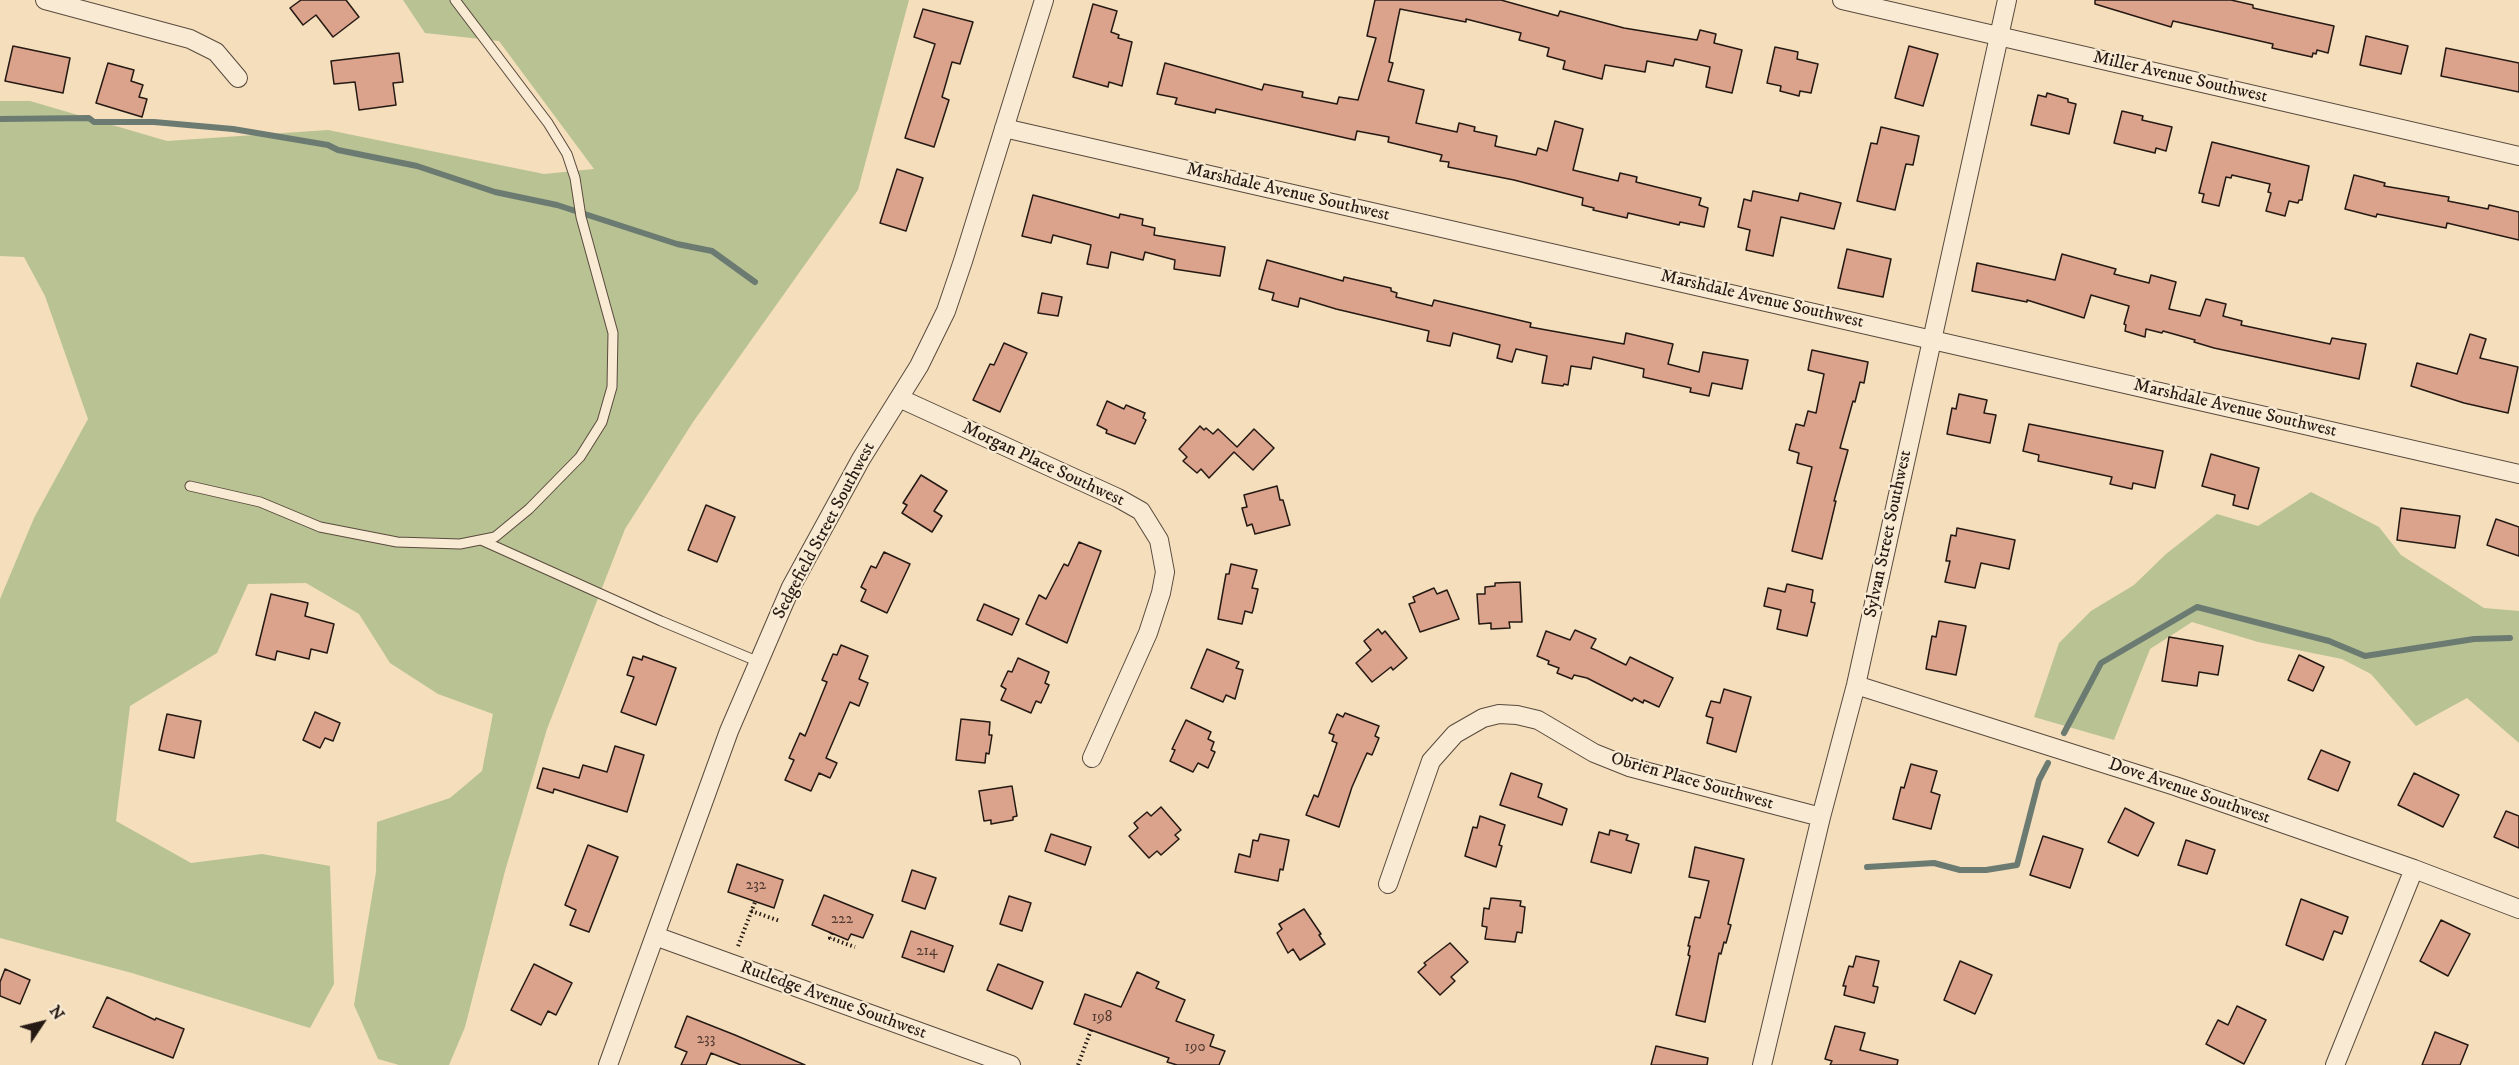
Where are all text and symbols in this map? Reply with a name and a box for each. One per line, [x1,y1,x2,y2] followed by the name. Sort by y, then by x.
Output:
[2091,47,2269,109] street label: Miller Avenue Southwest
[1184,159,1392,227] street label: Marshdale Avenue Southwest
[1658,266,1866,334] street label: Marshdale Avenue Southwest
[2131,375,2339,443] street label: Marshdale Avenue Southwest
[958,418,1128,512] street label: Morgan Place Southwest
[769,439,881,623] street label: Sedgefield Street Southwest
[1861,448,1917,620] street label: Sylvan Street Southwest
[1608,748,1776,816] street label: Obrien Place Southwest
[2105,754,2273,830] street label: Dove Avenue Southwest
[746,877,766,895] house number: 232
[831,911,853,929] house number: 222
[916,943,938,961] house number: 214
[737,957,929,1045] street label: Rutledge Avenue Southwest
[12,993,72,1053] north arrow
[45,1002,69,1024] text: N
[1092,1009,1112,1027] house number: 198
[697,1031,715,1049] house number: 233
[1184,1039,1206,1057] house number: 190

